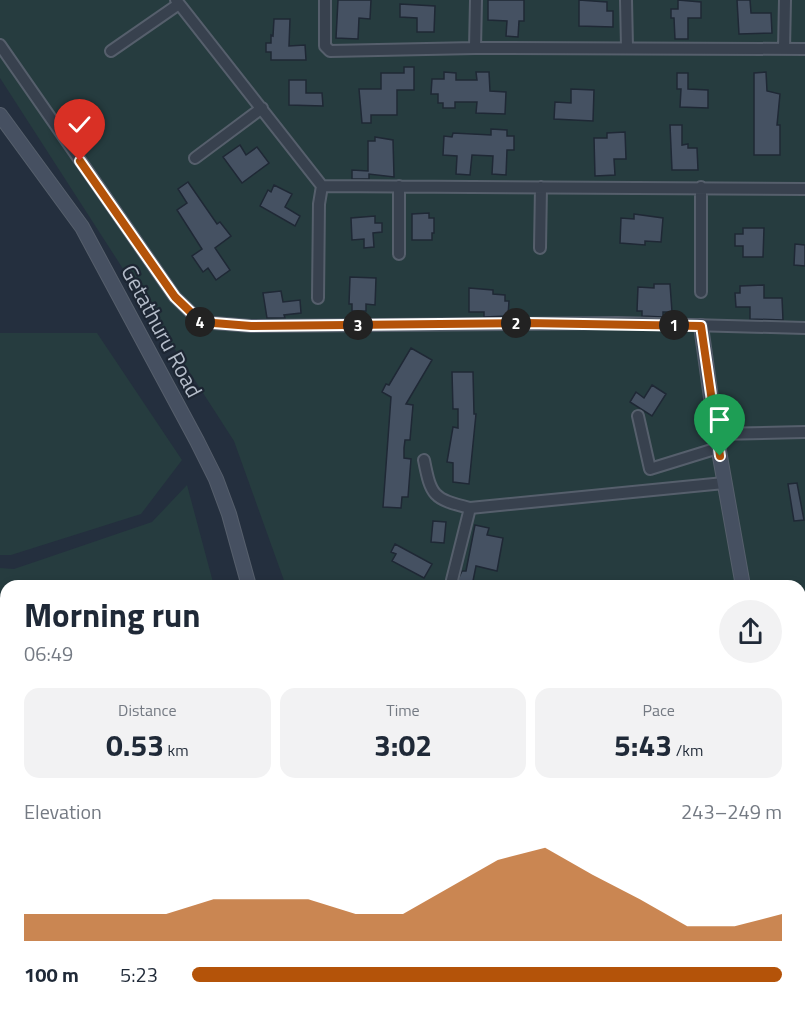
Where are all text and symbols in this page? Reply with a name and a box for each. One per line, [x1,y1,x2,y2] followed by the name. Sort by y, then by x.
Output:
[54,99,105,161] pin
[63,108,96,141] icon: check
[113,258,211,404] street label: Getathuru Road
[185,307,215,337] pin: 4
[501,308,531,338] pin: 2
[196,310,204,334] text: 4
[343,310,373,340] pin: 3
[659,310,689,340] pin: 1
[512,311,520,335] text: 2
[354,313,362,337] text: 3
[670,313,678,337] text: 1
[694,394,745,456] pin
[703,403,736,436] icon: arrive
[24,590,201,640] text: Morning run
[719,600,782,663] button: share
[24,638,73,669] text: 06:49
[118,698,177,722] text: Distance
[386,698,420,722] text: Time
[642,698,675,722] text: Pace
[106,722,164,768] text: 0.53
[374,722,432,768] text: 3:02
[614,722,672,768] text: 5:43
[164,738,189,762] text: km
[672,738,703,762] text: /km
[24,796,102,827] text: Elevation
[681,796,782,827] text: 243–249 m
[24,959,79,990] text: 100 m
[120,959,158,990] text: 5:23

